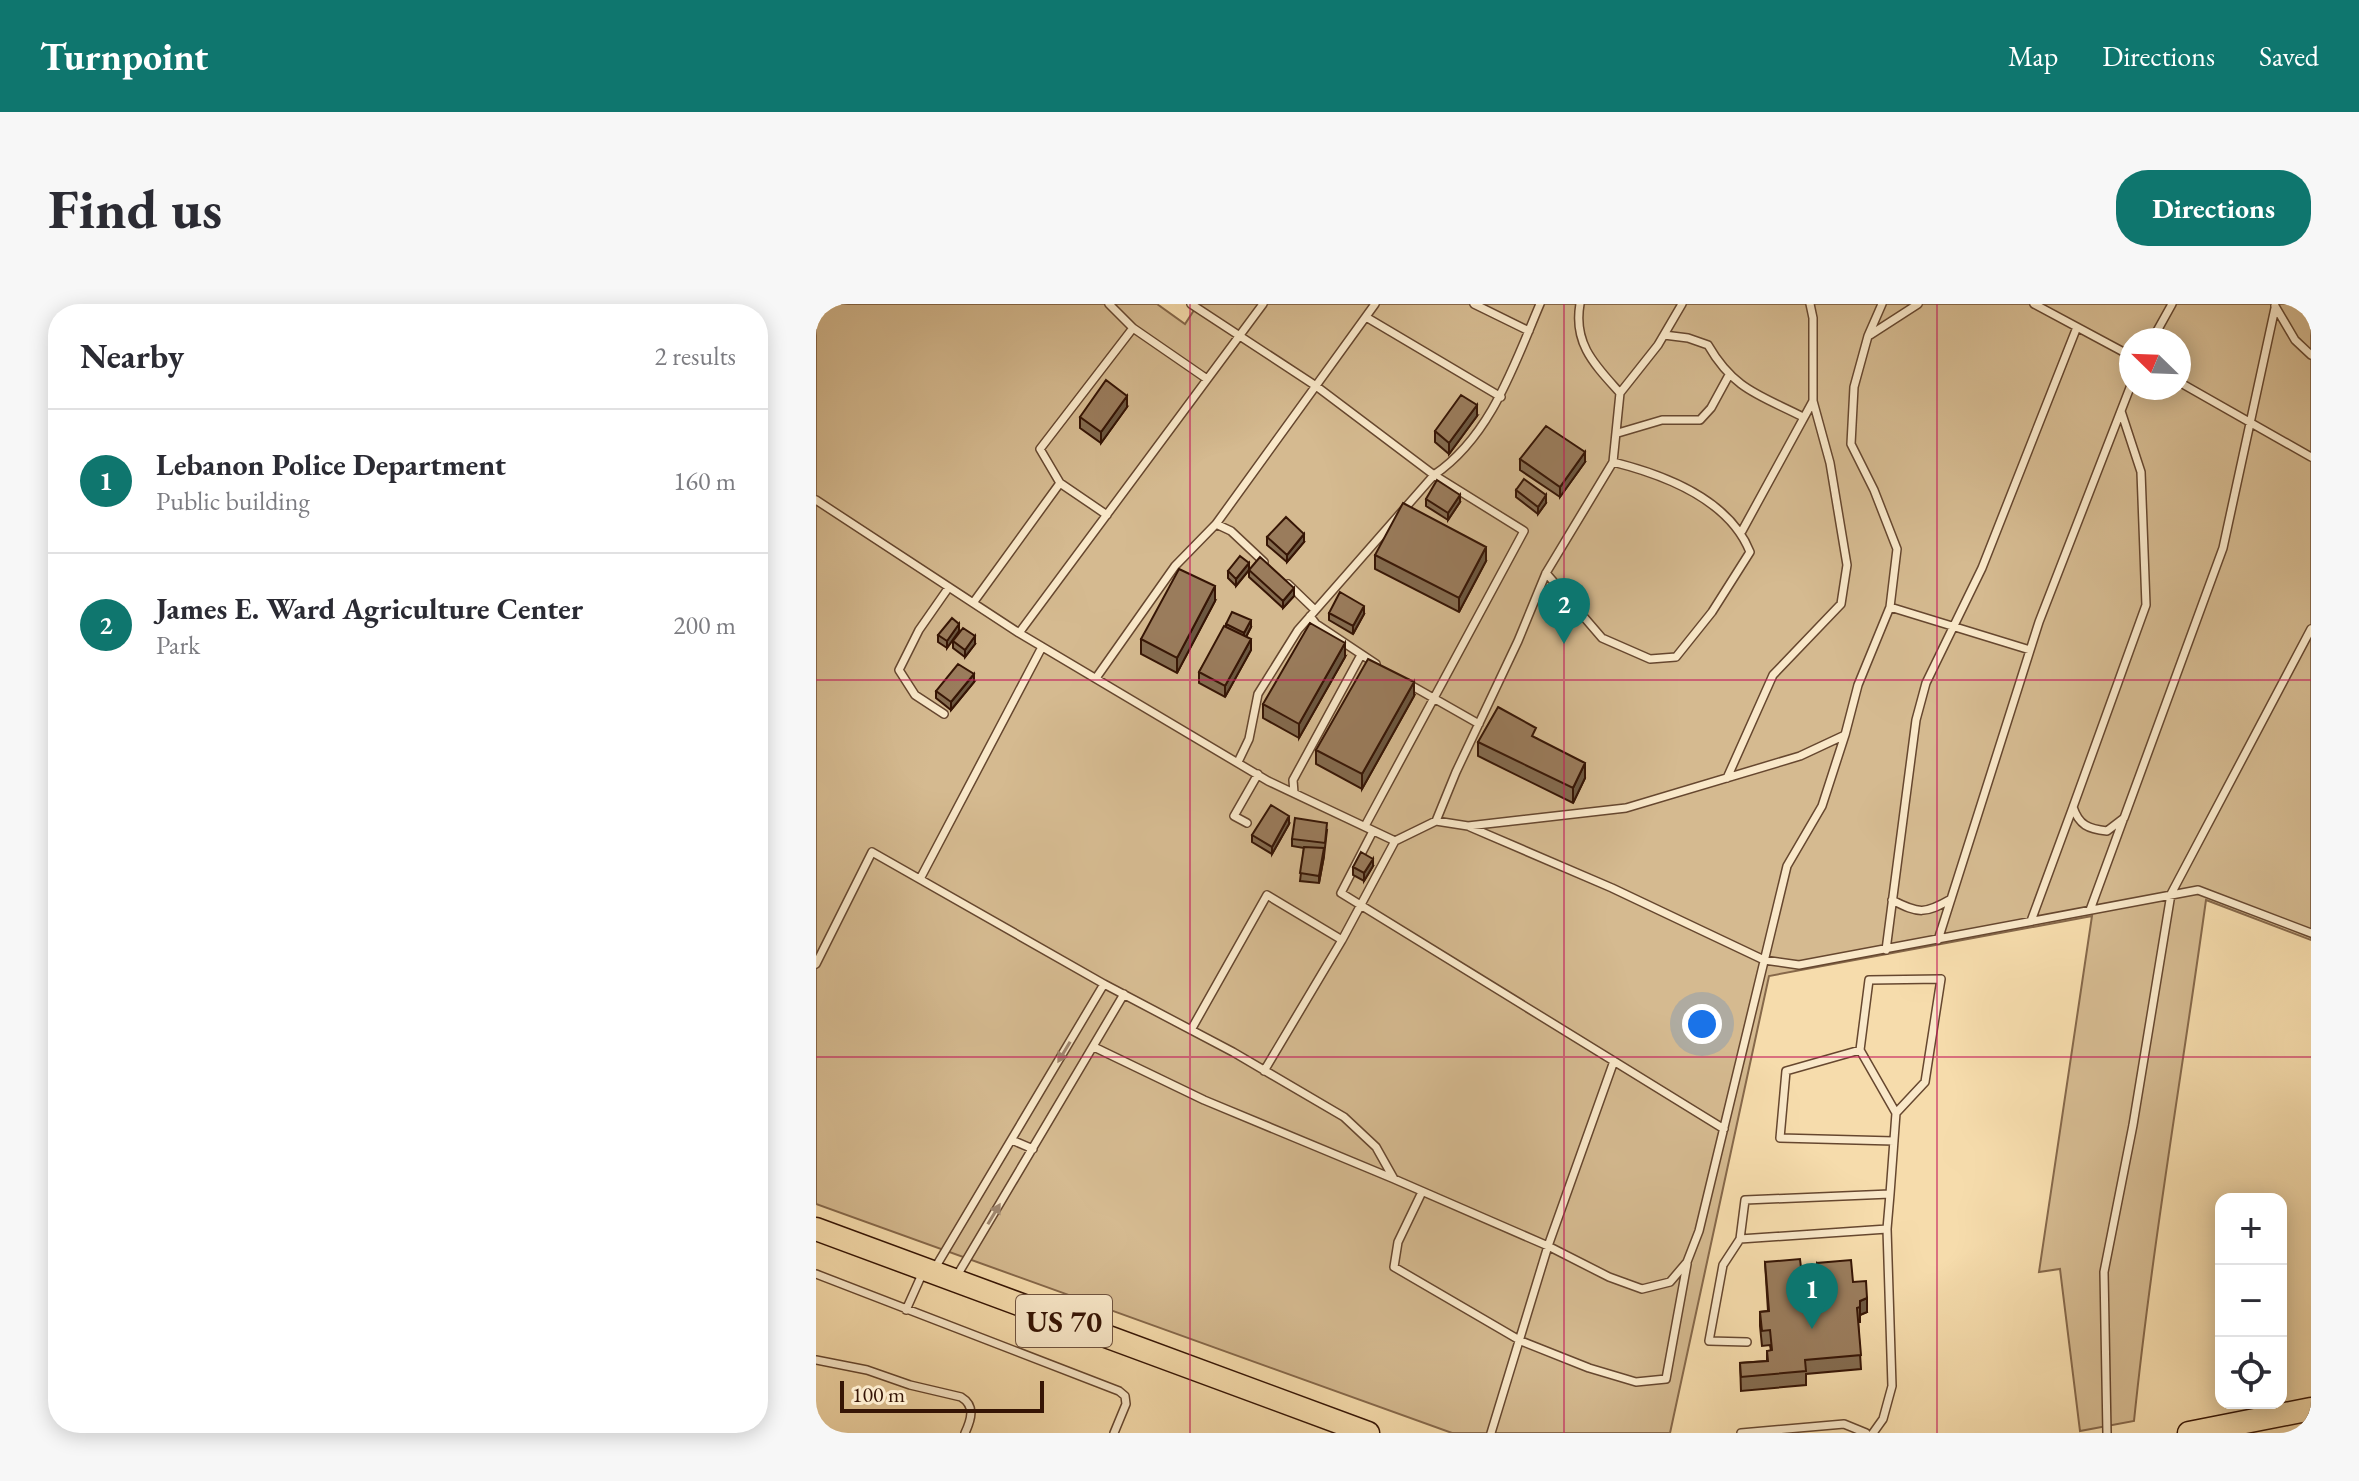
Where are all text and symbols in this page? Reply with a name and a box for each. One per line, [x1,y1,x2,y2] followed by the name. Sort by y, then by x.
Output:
[40,32,208,81] text: Turnpoint
[2008,38,2058,74] text: Map
[2102,38,2215,74] text: Directions
[2259,38,2319,74] text: Saved
[2116,170,2311,246] button: Directions
[48,172,222,245] text: Find us
[2119,328,2191,400] north arrow
[80,334,184,378] text: Nearby
[655,339,736,373] text: 2 results
[156,445,506,484] text: Lebanon Police Department
[99,464,113,498] text: 1
[673,464,736,498] text: 160 m
[156,484,310,518] text: Public building
[1538,578,1590,644] pin: 2
[156,589,583,628] text: James E. Ward Agriculture Center
[99,608,113,642] text: 2
[673,608,736,642] text: 200 m
[156,628,200,662] text: Park
[1682,1004,1722,1044] your location
[1058,1041,1072,1063] one-way arrow
[2215,1193,2287,1409] map controls
[2215,1193,2287,1265] button: +
[987,1203,1001,1225] one-way arrow
[1786,1263,1838,1329] pin: 1
[2215,1265,2287,1337] button: −
[1016,1295,1112,1347] road number: US 70
[2215,1337,2287,1409] button: locate
[840,1377,1044,1413] scale bar
[852,1380,905,1409] text: 100 m

